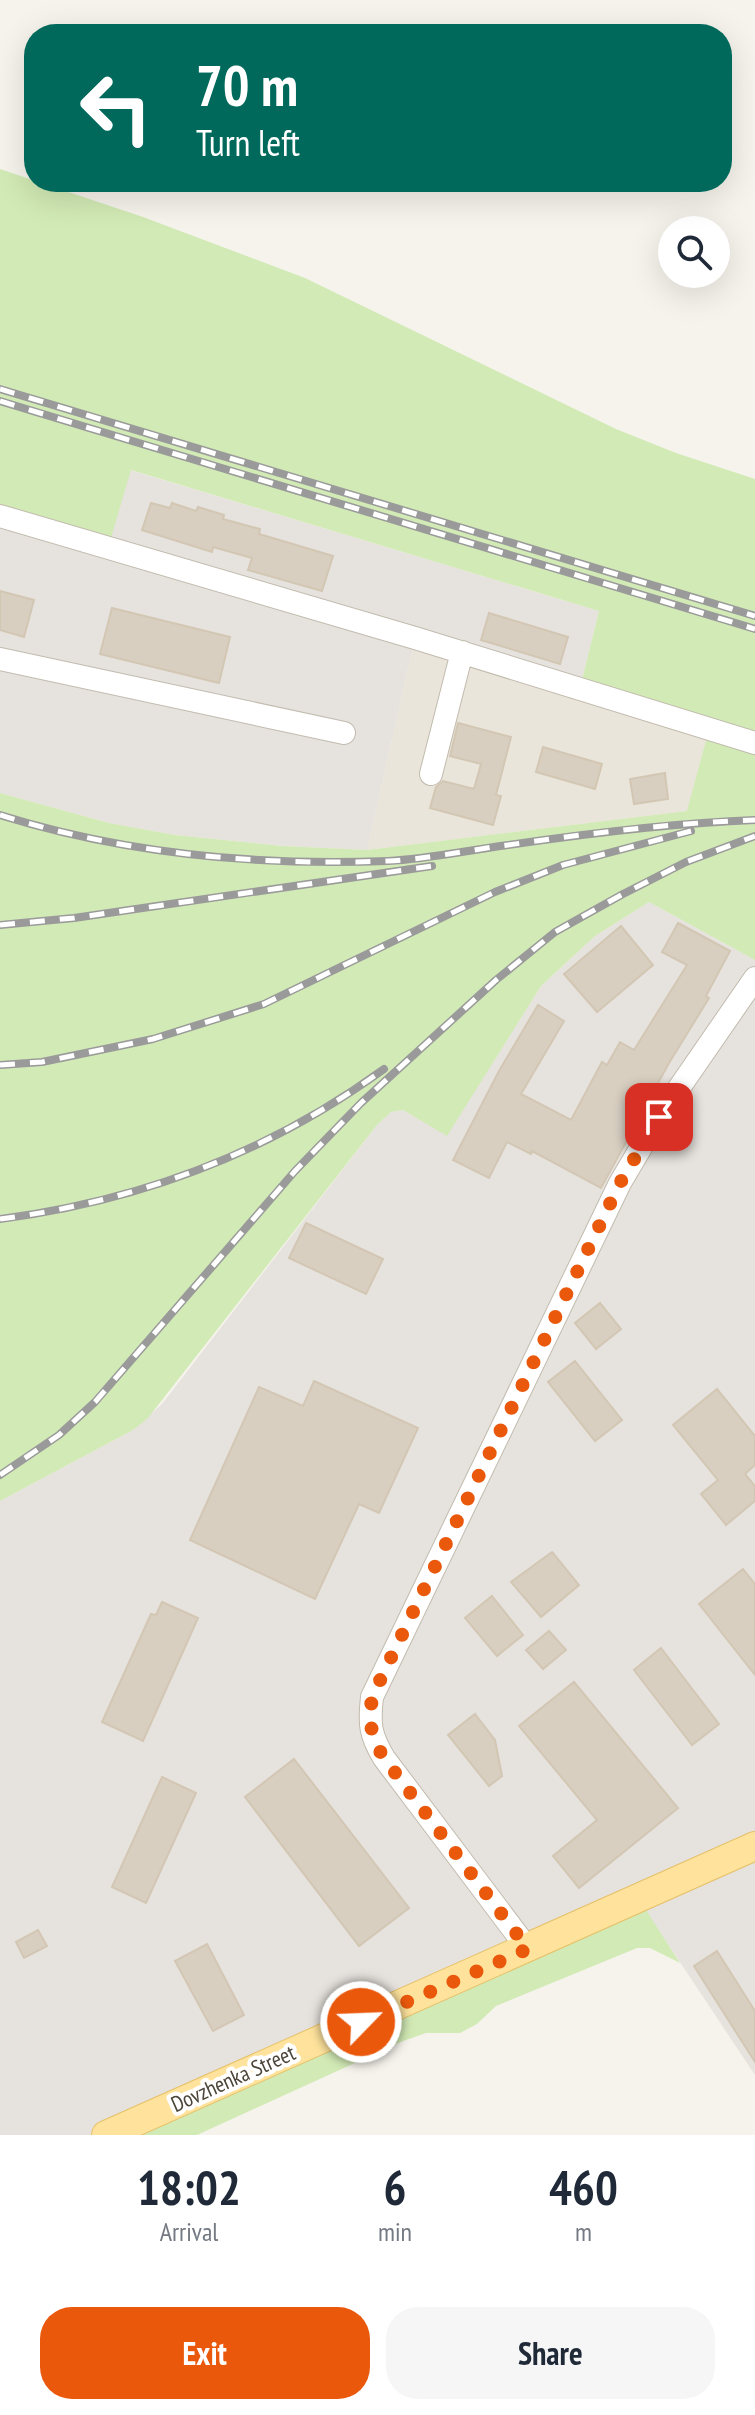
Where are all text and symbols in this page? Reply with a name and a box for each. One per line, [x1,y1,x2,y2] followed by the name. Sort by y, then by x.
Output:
[196,49,298,121] text: 70 m
[64,56,168,160] icon: left
[196,119,300,166] text: Turn left
[658,216,730,288] map controls
[658,216,730,288] button: search
[625,1083,693,1151] pin
[637,1095,681,1139] icon: arrive
[319,1980,403,2064] position arrow
[166,2038,300,2118] street label: Dovzhenka Street
[137,2156,241,2218] text: 18:02
[384,2156,406,2218] text: 6
[549,2156,618,2218] text: 460
[160,2215,218,2248] text: Arrival
[378,2215,412,2248] text: min
[575,2215,592,2248] text: m
[40,2307,370,2399] button: Exit
[386,2307,715,2399] button: Share

